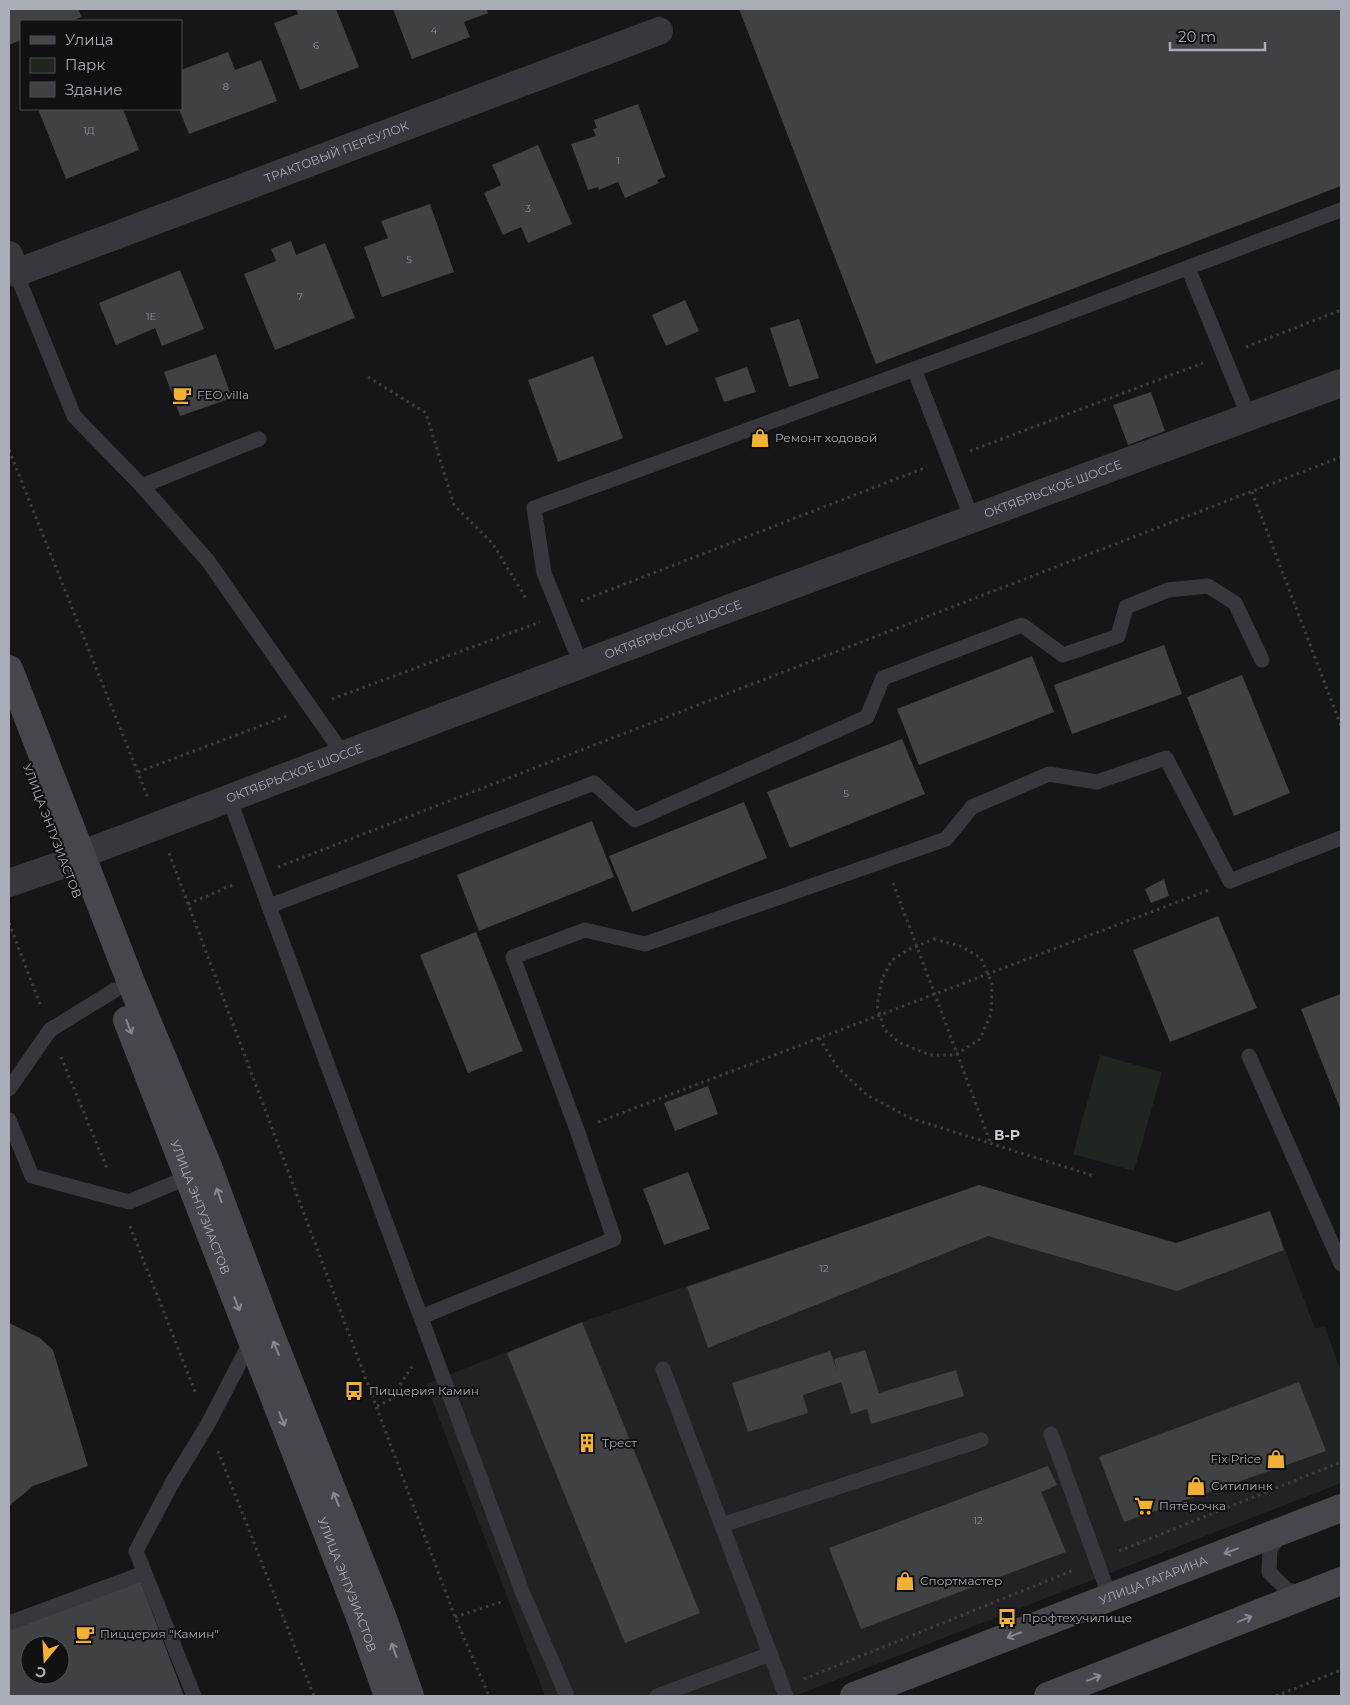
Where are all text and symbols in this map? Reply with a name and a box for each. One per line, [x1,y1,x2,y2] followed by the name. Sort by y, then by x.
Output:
[20,20,182,110] legend
[1170,20,1265,52] scale bar
[431,24,438,37] house number: 4
[1178,27,1216,46] text: 20 m
[65,30,113,49] text: Улица
[313,39,319,52] house number: 6
[65,55,105,74] text: Парк
[65,80,123,99] text: Здание
[223,80,229,93] house number: 8
[262,118,411,186] street label: ТРАКТОВЫЙ ПЕРЕУЛОК
[83,124,95,137] house number: 1Д
[616,154,620,167] house number: 1
[525,202,531,215] house number: 3
[406,253,412,266] house number: 5
[297,290,303,303] house number: 7
[146,310,157,323] house number: 1Е
[171,384,193,406] cafe icon: FEO villa
[197,387,249,402] place label: FEO villa
[749,427,771,449] shop icon: Ремонт ходовой
[775,430,877,445] place label: Ремонт ходовой
[982,456,1124,521] street label: ОКТЯБРЬСКОЕ ШОССЕ
[602,597,744,662] street label: ОКТЯБРЬСКОЕ ШОССЕ
[224,740,365,806] street label: ОКТЯБРЬСКОЕ ШОССЕ
[20,761,85,900] street label: УЛИЦА ЭНТУЗИАСТОВ
[843,787,849,800] house number: 5
[125,1019,134,1034] one-way arrow
[994,1126,1020,1144] district label: В-Р
[168,1138,234,1276] street label: УЛИЦА ЭНТУЗИАСТОВ
[214,1188,223,1203] one-way arrow
[819,1262,829,1275] house number: 12
[233,1296,242,1312] one-way arrow
[270,1341,280,1356] one-way arrow
[343,1380,365,1402] bus stop icon: Пиццерия Камин
[369,1383,479,1398] place label: Пиццерия Камин
[277,1411,287,1426] one-way arrow
[576,1432,598,1454] building icon: Трест
[602,1435,637,1450] place label: Трест
[1265,1448,1287,1470] shop icon: Fix Price
[1210,1451,1261,1466] place label: Fix Price
[1185,1475,1207,1497] shop icon: Ситилинк
[1211,1478,1273,1493] place label: Ситилинк
[330,1492,340,1507] one-way arrow
[1133,1495,1155,1517] supermarket icon: Пятёрочка
[1159,1498,1226,1513] place label: Пятёрочка
[973,1514,983,1527] house number: 12
[315,1515,380,1654] street label: УЛИЦА ЭНТУЗИАСТОВ
[1223,1547,1239,1556] one-way arrow
[1097,1552,1210,1608] street label: УЛИЦА ГАГАРИНА
[894,1570,916,1592] shop icon: Спортмастер
[920,1573,1002,1588] place label: Спортмастер
[996,1607,1018,1629] bus stop icon: Профтехучилище
[1022,1610,1132,1625] place label: Профтехучилище
[1237,1614,1252,1623] one-way arrow
[74,1623,96,1645] cafe icon: Пиццерия "Камин"
[100,1626,219,1641] place label: Пиццерия "Камин"
[1007,1631,1022,1640] one-way arrow
[20,1635,70,1685] north arrow
[389,1643,398,1658] one-way arrow
[33,1662,49,1682] text: С
[1086,1673,1101,1683] one-way arrow

